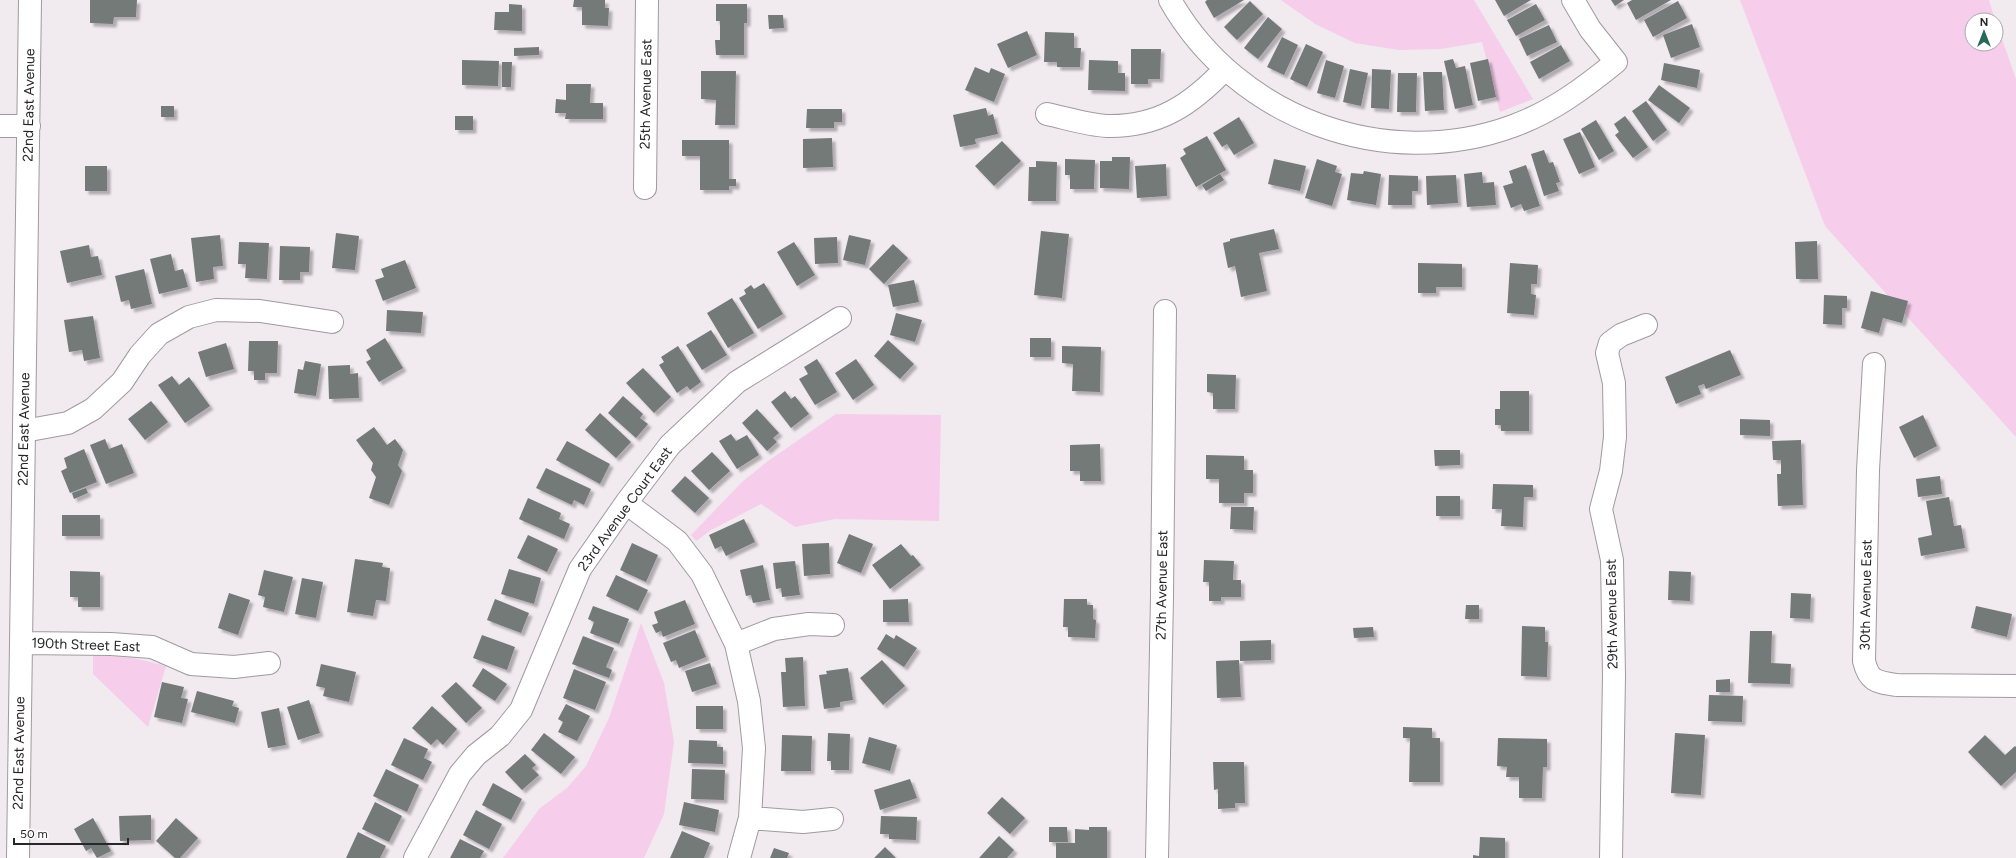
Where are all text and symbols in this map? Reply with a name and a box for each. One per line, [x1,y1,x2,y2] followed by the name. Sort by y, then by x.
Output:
[1964,12,2004,52] north arrow
[1980,16,1988,29] text: N
[637,39,655,149] street label: 25th Avenue East
[20,48,38,162] street label: 22nd East Avenue
[15,372,33,486] street label: 22nd East Avenue
[574,444,676,574] street label: 23rd Avenue Court East
[1153,530,1171,640] street label: 27th Avenue East
[1857,539,1875,651] street label: 30th Avenue East
[1603,559,1621,669] street label: 29th Avenue East
[31,635,141,655] street label: 190th Street East
[10,696,28,810] street label: 22nd East Avenue
[14,820,128,846] scale bar
[20,827,48,841] text: 50 m

